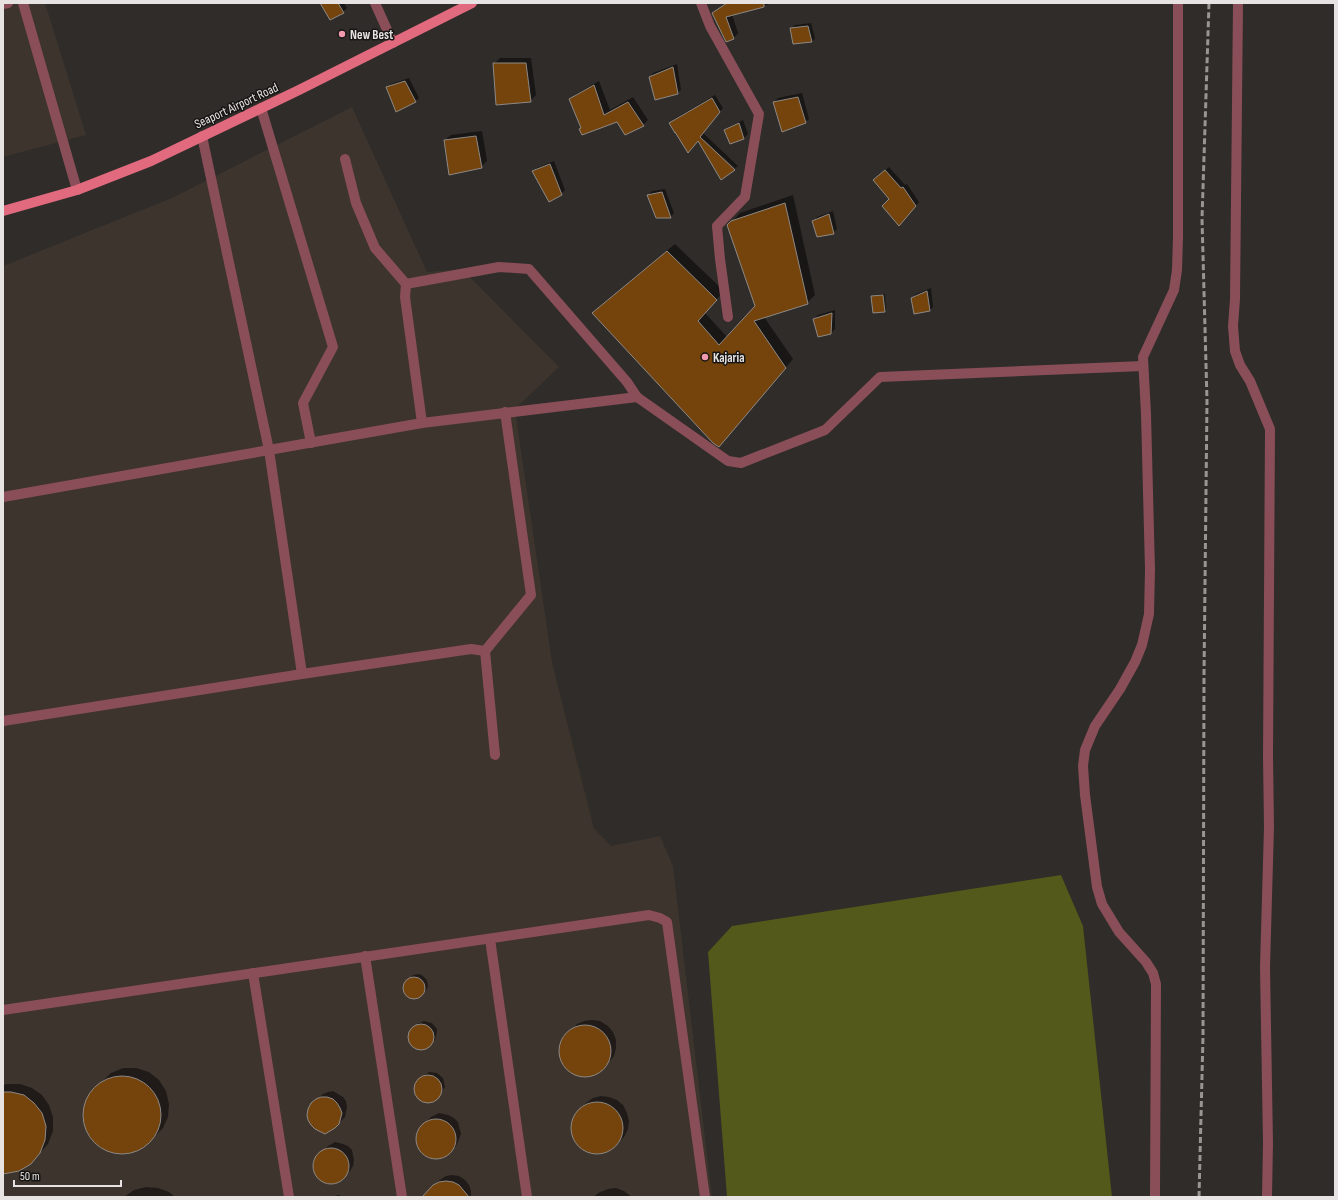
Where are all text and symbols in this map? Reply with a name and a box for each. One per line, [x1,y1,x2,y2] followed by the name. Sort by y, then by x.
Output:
[350,27,394,43] place label: New Best
[337,29,347,39] marker: New Best
[192,80,281,132] street label: Seaport Airport Road
[713,350,744,366] place label: Kajaria
[700,352,710,362] marker: Kajaria
[14,1162,121,1188] scale bar
[20,1169,40,1184] text: 50 m

